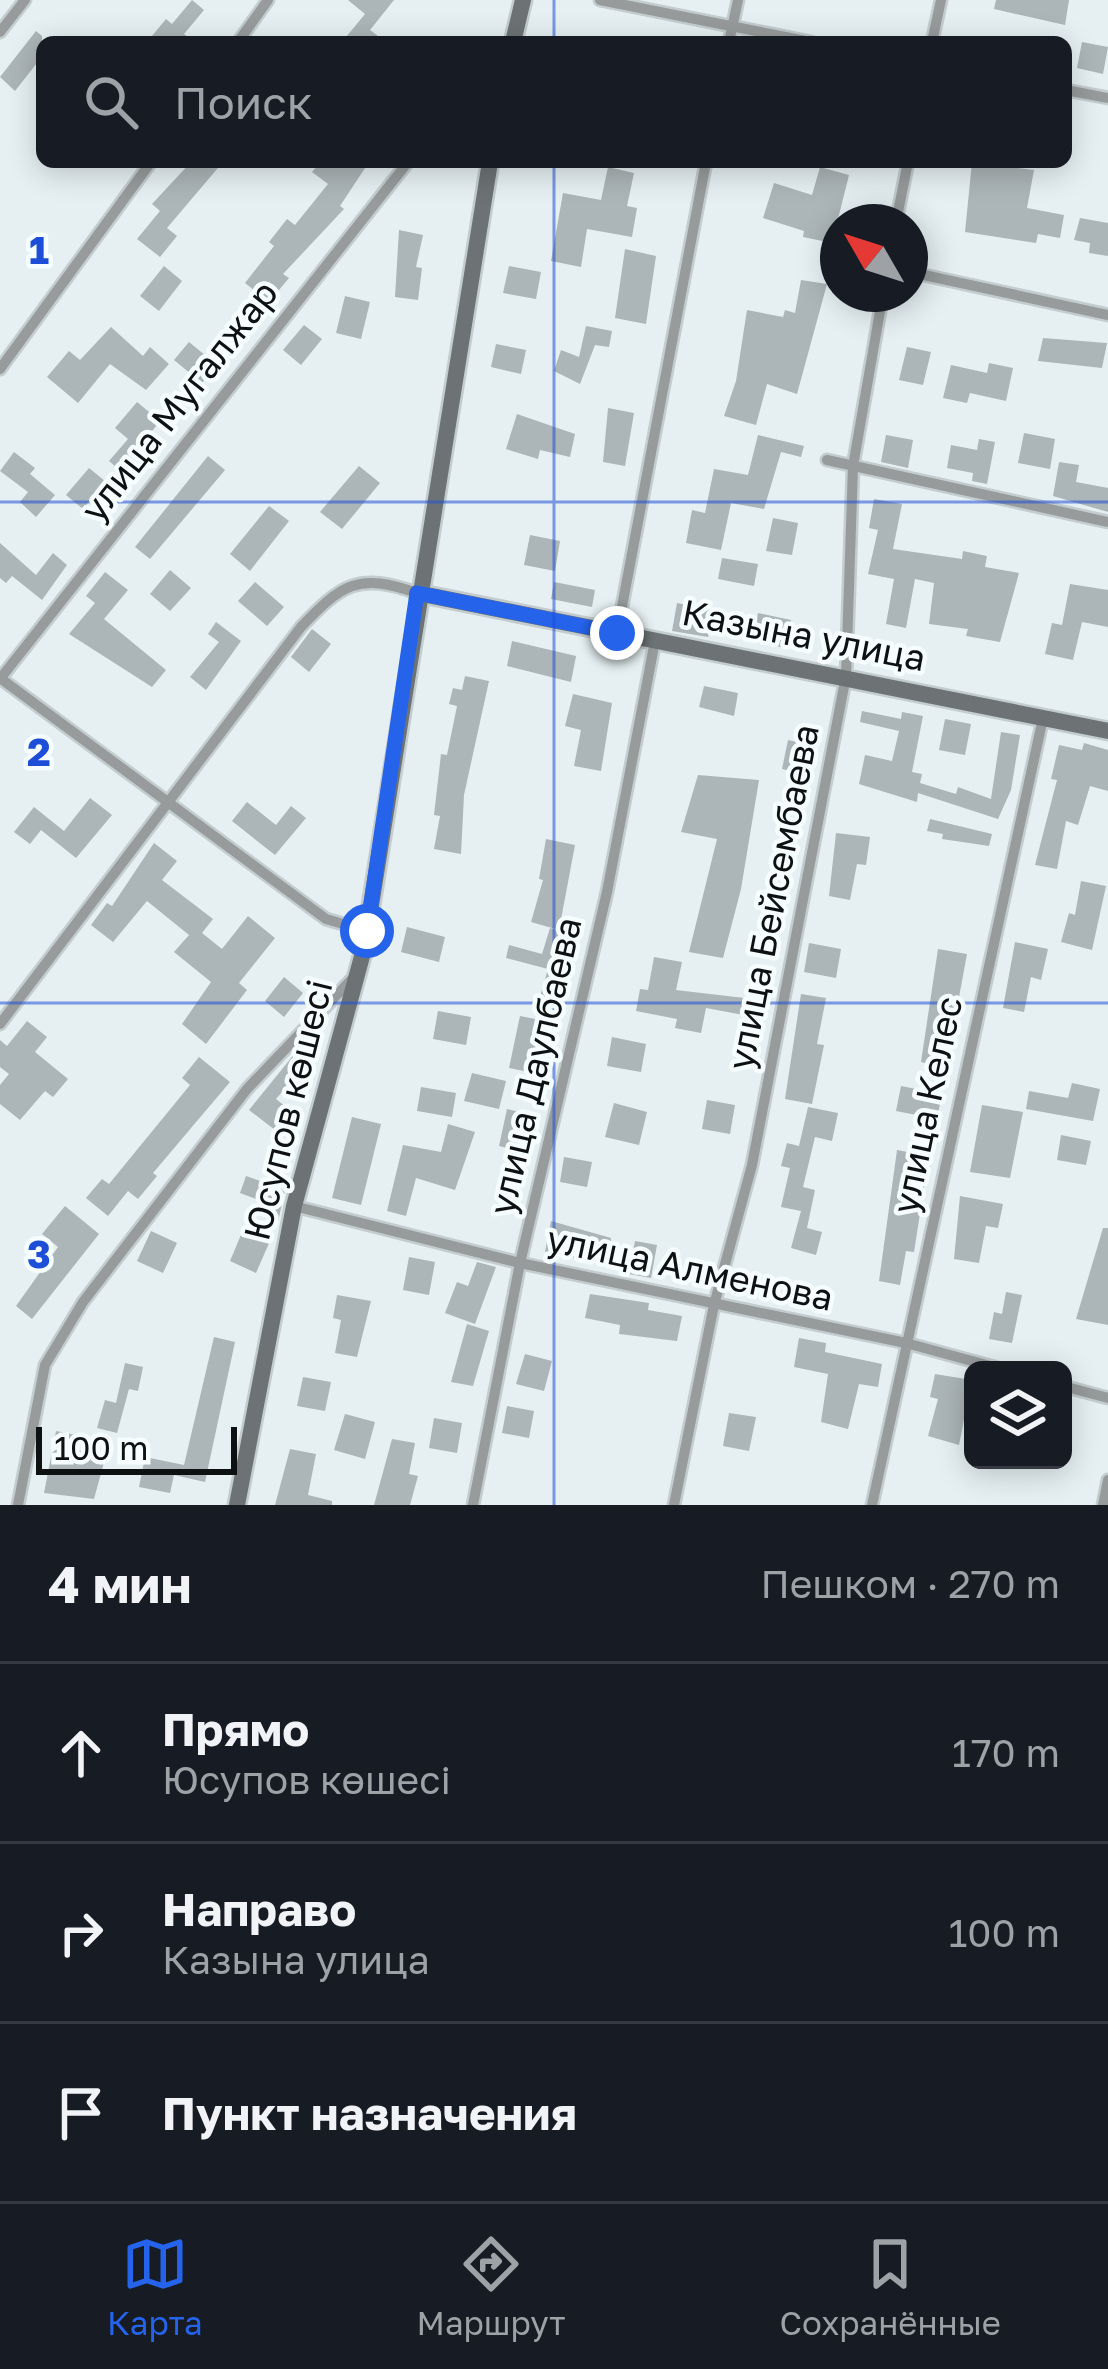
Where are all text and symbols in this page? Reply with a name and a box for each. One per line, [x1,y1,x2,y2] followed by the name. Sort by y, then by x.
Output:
[36,36,1072,168] search box
[78,69,144,135] icon: search
[174,75,313,129] text: Поиск
[820,204,928,312] north arrow
[29,226,49,273] text: 1
[71,272,286,530] street label: улица Мугалжар
[679,590,929,679] street label: Казына улица
[590,606,644,660] route end
[718,721,827,1073] street label: улица Бейсембаева
[27,728,51,775] text: 2
[340,904,394,958] route start
[479,913,590,1219] street label: улица Даулбаева
[234,975,341,1244] street label: Юсупов көшесі
[883,992,971,1217] street label: улица Келес
[543,1216,837,1319] street label: улица Алменова
[27,1230,51,1277] text: 3
[964,1361,1072,1469] map controls
[964,1361,1072,1469] button: layers
[36,1421,237,1474] scale bar
[54,1428,148,1467] text: 100 m
[48,1553,192,1614] text: 4 мин
[760,1560,1060,1607] text: Пешком · 270 m
[162,1702,309,1756] text: Прямо
[48,1720,114,1786] icon: ahead
[952,1729,1060,1776] text: 170 m
[162,1756,451,1803] text: Юсупов көшесі
[162,1882,356,1936] text: Направо
[48,1900,114,1966] icon: right
[948,1909,1060,1956] text: 100 m
[162,1936,430,1983] text: Казына улица
[48,2080,114,2146] icon: arrive
[162,2086,577,2140] text: Пункт назначения
[107,2231,203,2342] tab: Карта
[417,2231,566,2342] tab: Маршрут
[780,2231,1001,2342] tab: Сохранённые

